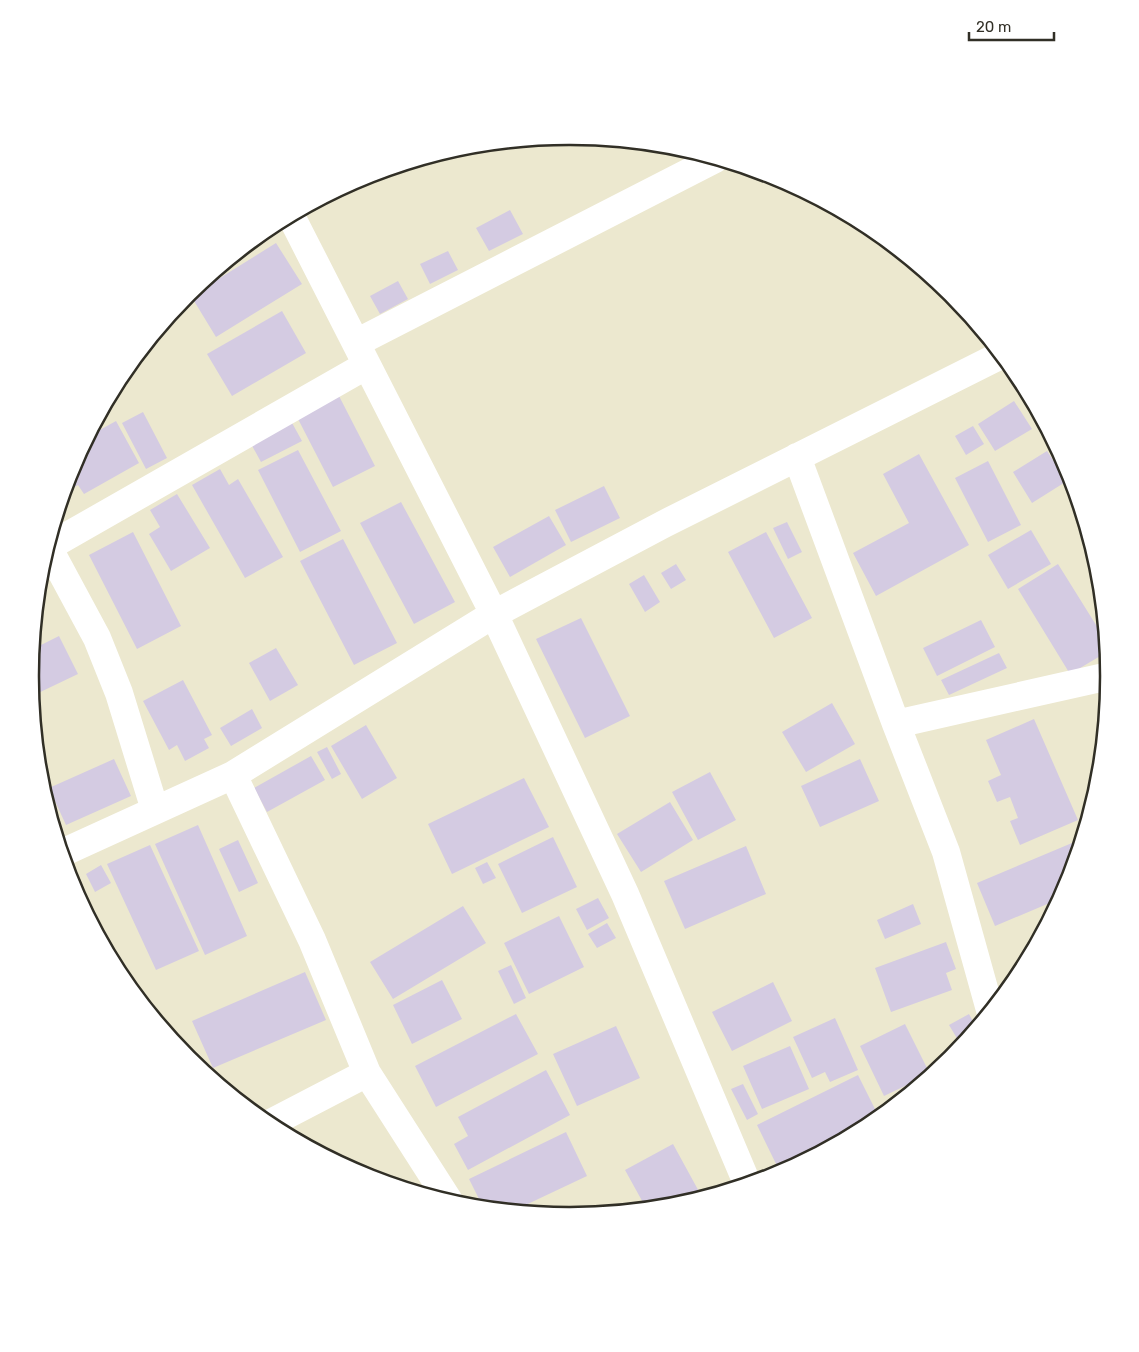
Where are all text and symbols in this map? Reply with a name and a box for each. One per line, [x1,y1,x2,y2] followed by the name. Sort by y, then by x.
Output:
[969,10,1054,42] scale bar
[976,18,1011,36] text: 20 m

